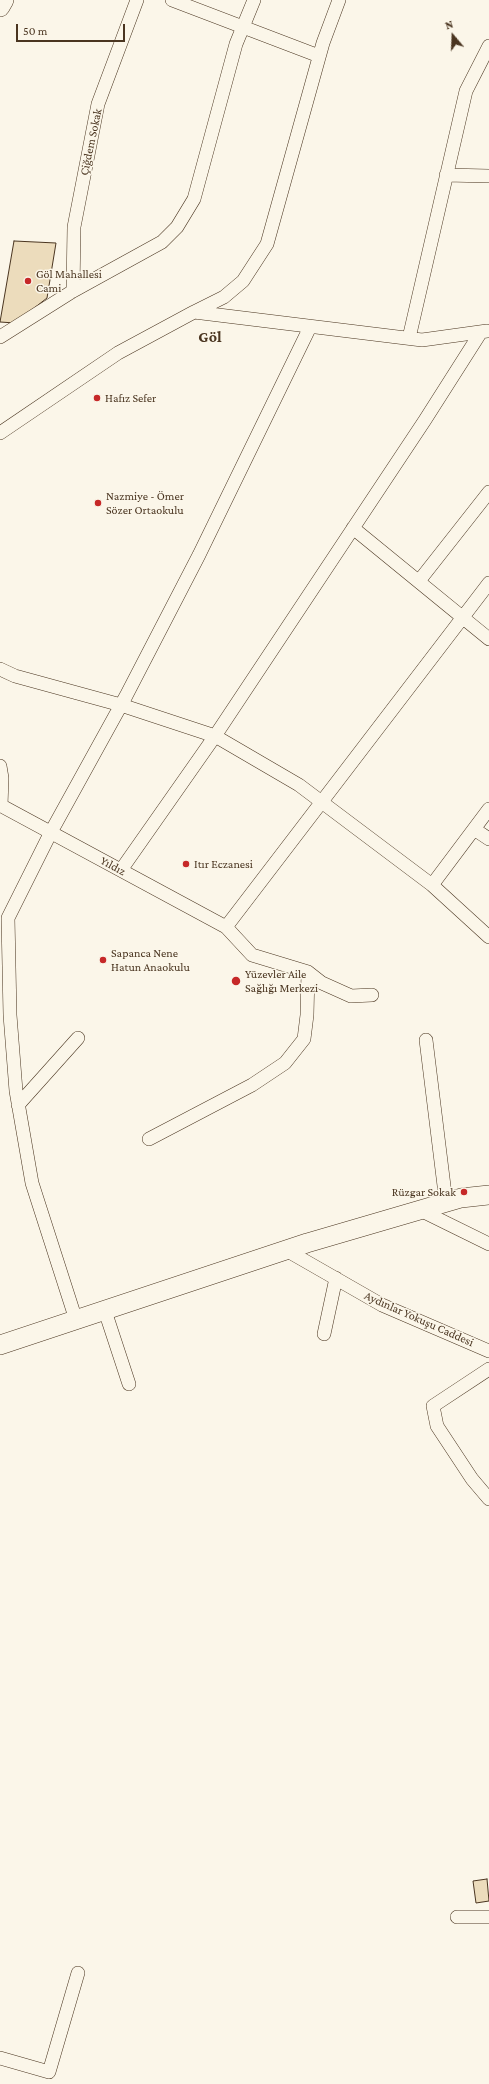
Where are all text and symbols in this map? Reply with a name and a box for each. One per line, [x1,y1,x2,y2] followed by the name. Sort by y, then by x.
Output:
[18,16,127,42] scale bar
[433,16,473,56] north arrow
[444,18,455,32] text: N
[23,24,47,38] text: 50 m
[77,107,105,177] street label: Çiğdem Sokak
[36,267,102,295] place label: Göl Mahallesi Cami
[23,276,33,286] marker: Göl Mahallesi Cami
[198,327,222,347] district label: Göl
[105,391,156,405] place label: Hafız Sefer
[92,393,102,403] marker: Hafız Sefer
[106,489,184,517] place label: Nazmiye - Ömer Sözer Ortaokulu
[93,498,103,508] marker: Nazmiye - Ömer Sözer Ortaokulu
[98,853,128,879] street label: Yıldız
[194,857,253,871] place label: Itır Eczanesi
[181,859,191,869] marker: Itır Eczanesi
[111,946,190,974] place label: Sapanca Nene Hatun Anaokulu
[98,955,108,965] marker: Sapanca Nene Hatun Anaokulu
[245,967,318,995] place label: Yüzevler Aile Sağlığı Merkezi
[230,975,242,987] marker: Yüzevler Aile Sağlığı Merkezi
[392,1185,456,1199] place label: Rüzgar Sokak
[459,1187,469,1197] marker: Rüzgar Sokak
[362,1288,476,1350] street label: Aydınlar Yokuşu Caddesi

